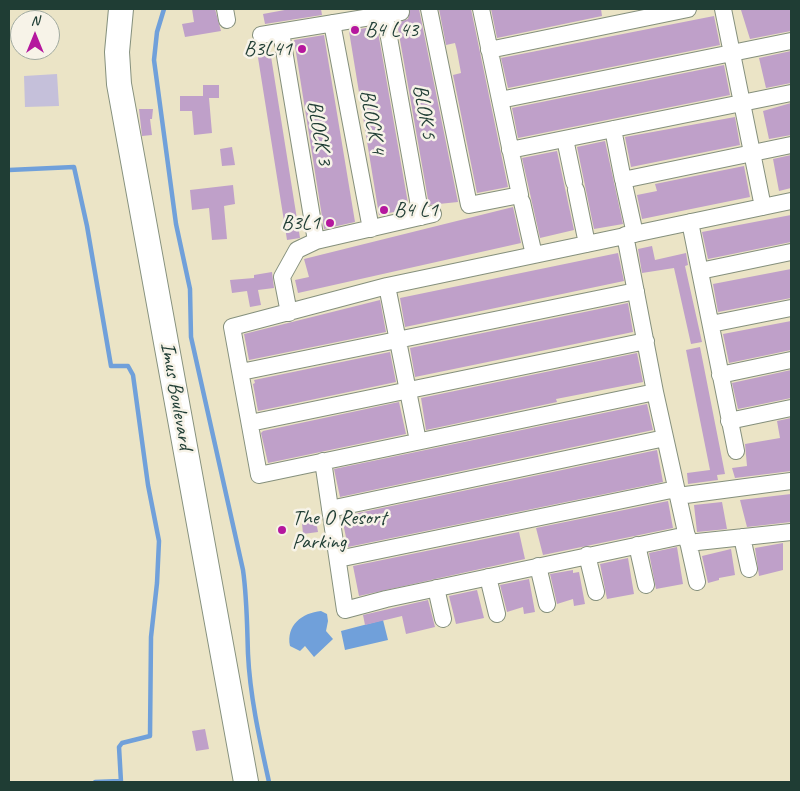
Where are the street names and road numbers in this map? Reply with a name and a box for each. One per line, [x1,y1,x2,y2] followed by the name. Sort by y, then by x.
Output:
[407,83,441,141] street label: BLOK 5
[353,88,391,156] street label: BLOCK 4
[301,99,337,167] street label: BLOCK 3
[154,340,198,452] street label: Imus Boulevard

